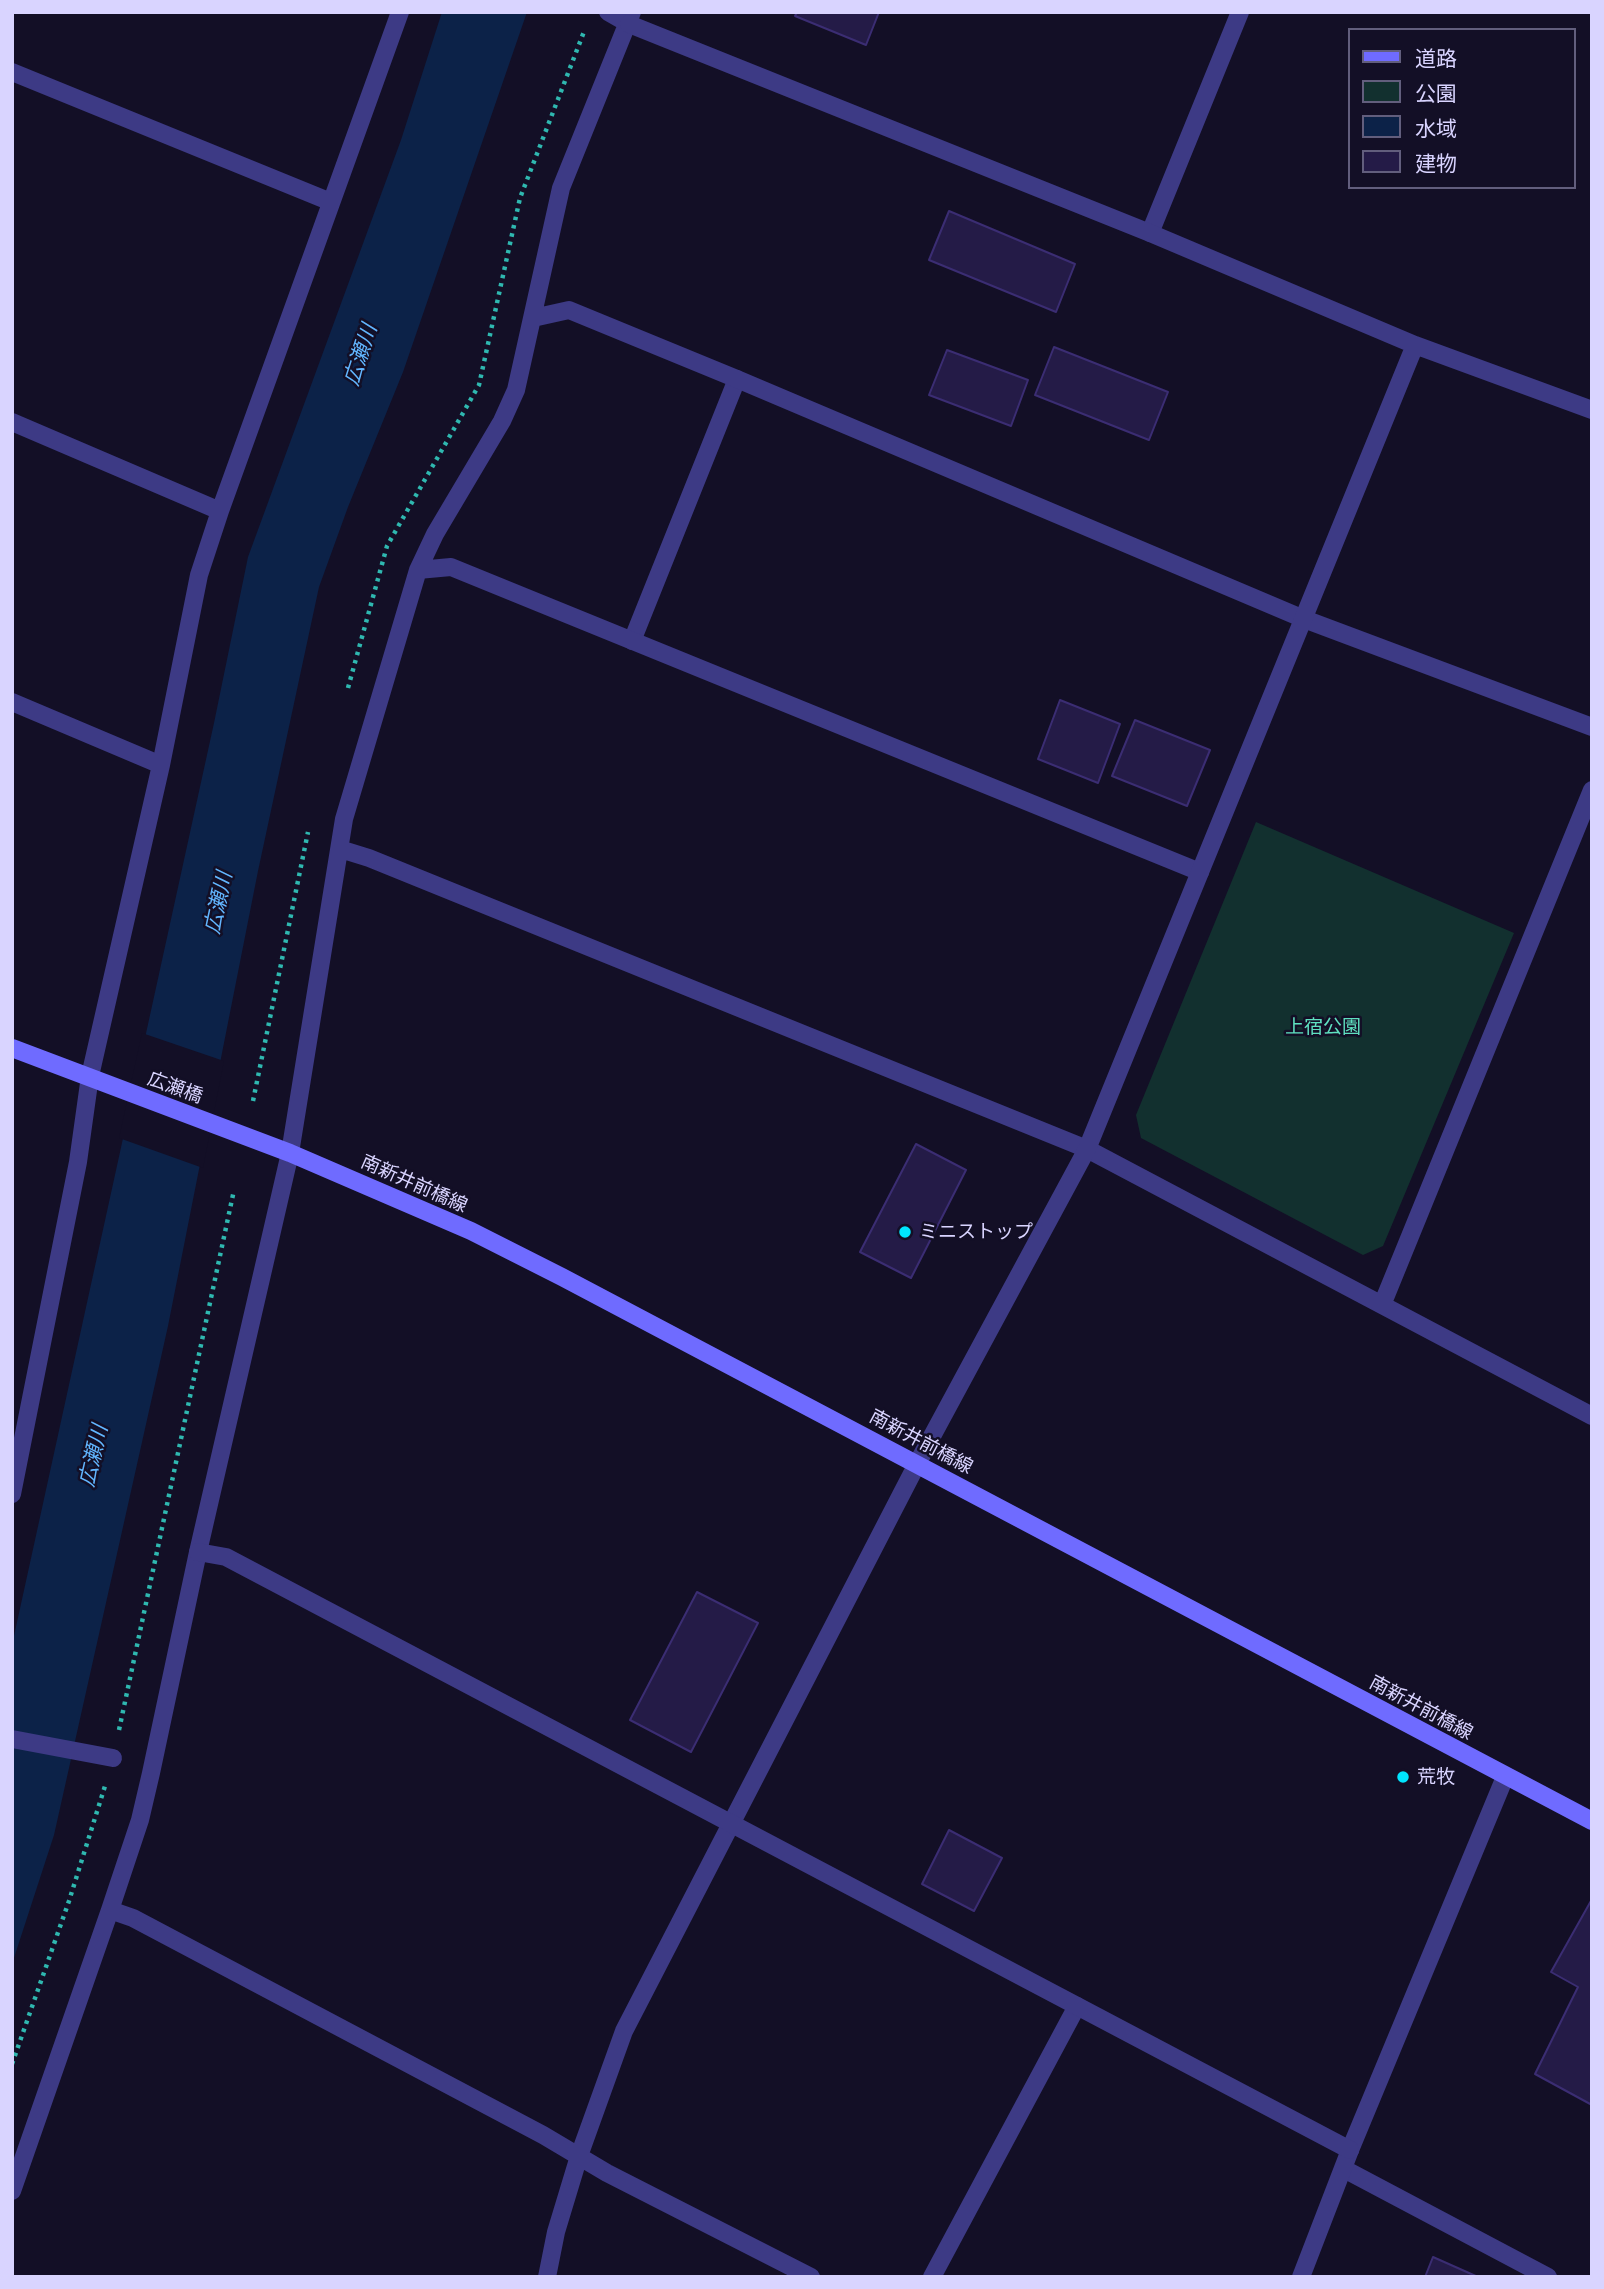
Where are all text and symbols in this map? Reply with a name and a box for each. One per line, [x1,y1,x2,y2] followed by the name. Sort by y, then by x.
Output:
[1348,28,1576,189] legend
[1415,49,1457,70] text: 道路
[1415,84,1457,105] text: 公園
[1415,119,1457,140] text: 水域
[1415,154,1457,175] text: 建物
[339,321,383,389] water label: 広瀬川
[200,870,238,936] water label: 広瀬川
[1285,1016,1361,1038] park label: 上宿公園
[144,1068,206,1108] street label: 広瀬橋
[357,1150,471,1218] street label: 南新井前橋線
[919,1221,1033,1243] place label: ミニストップ
[897,1224,913,1240] marker: ミニストップ
[865,1405,977,1479] street label: 南新井前橋線
[75,1422,113,1490] water label: 広瀬川
[1365,1671,1477,1745] street label: 南新井前橋線
[1417,1766,1455,1788] place label: 荒牧
[1395,1769,1411,1785] marker: 荒牧

